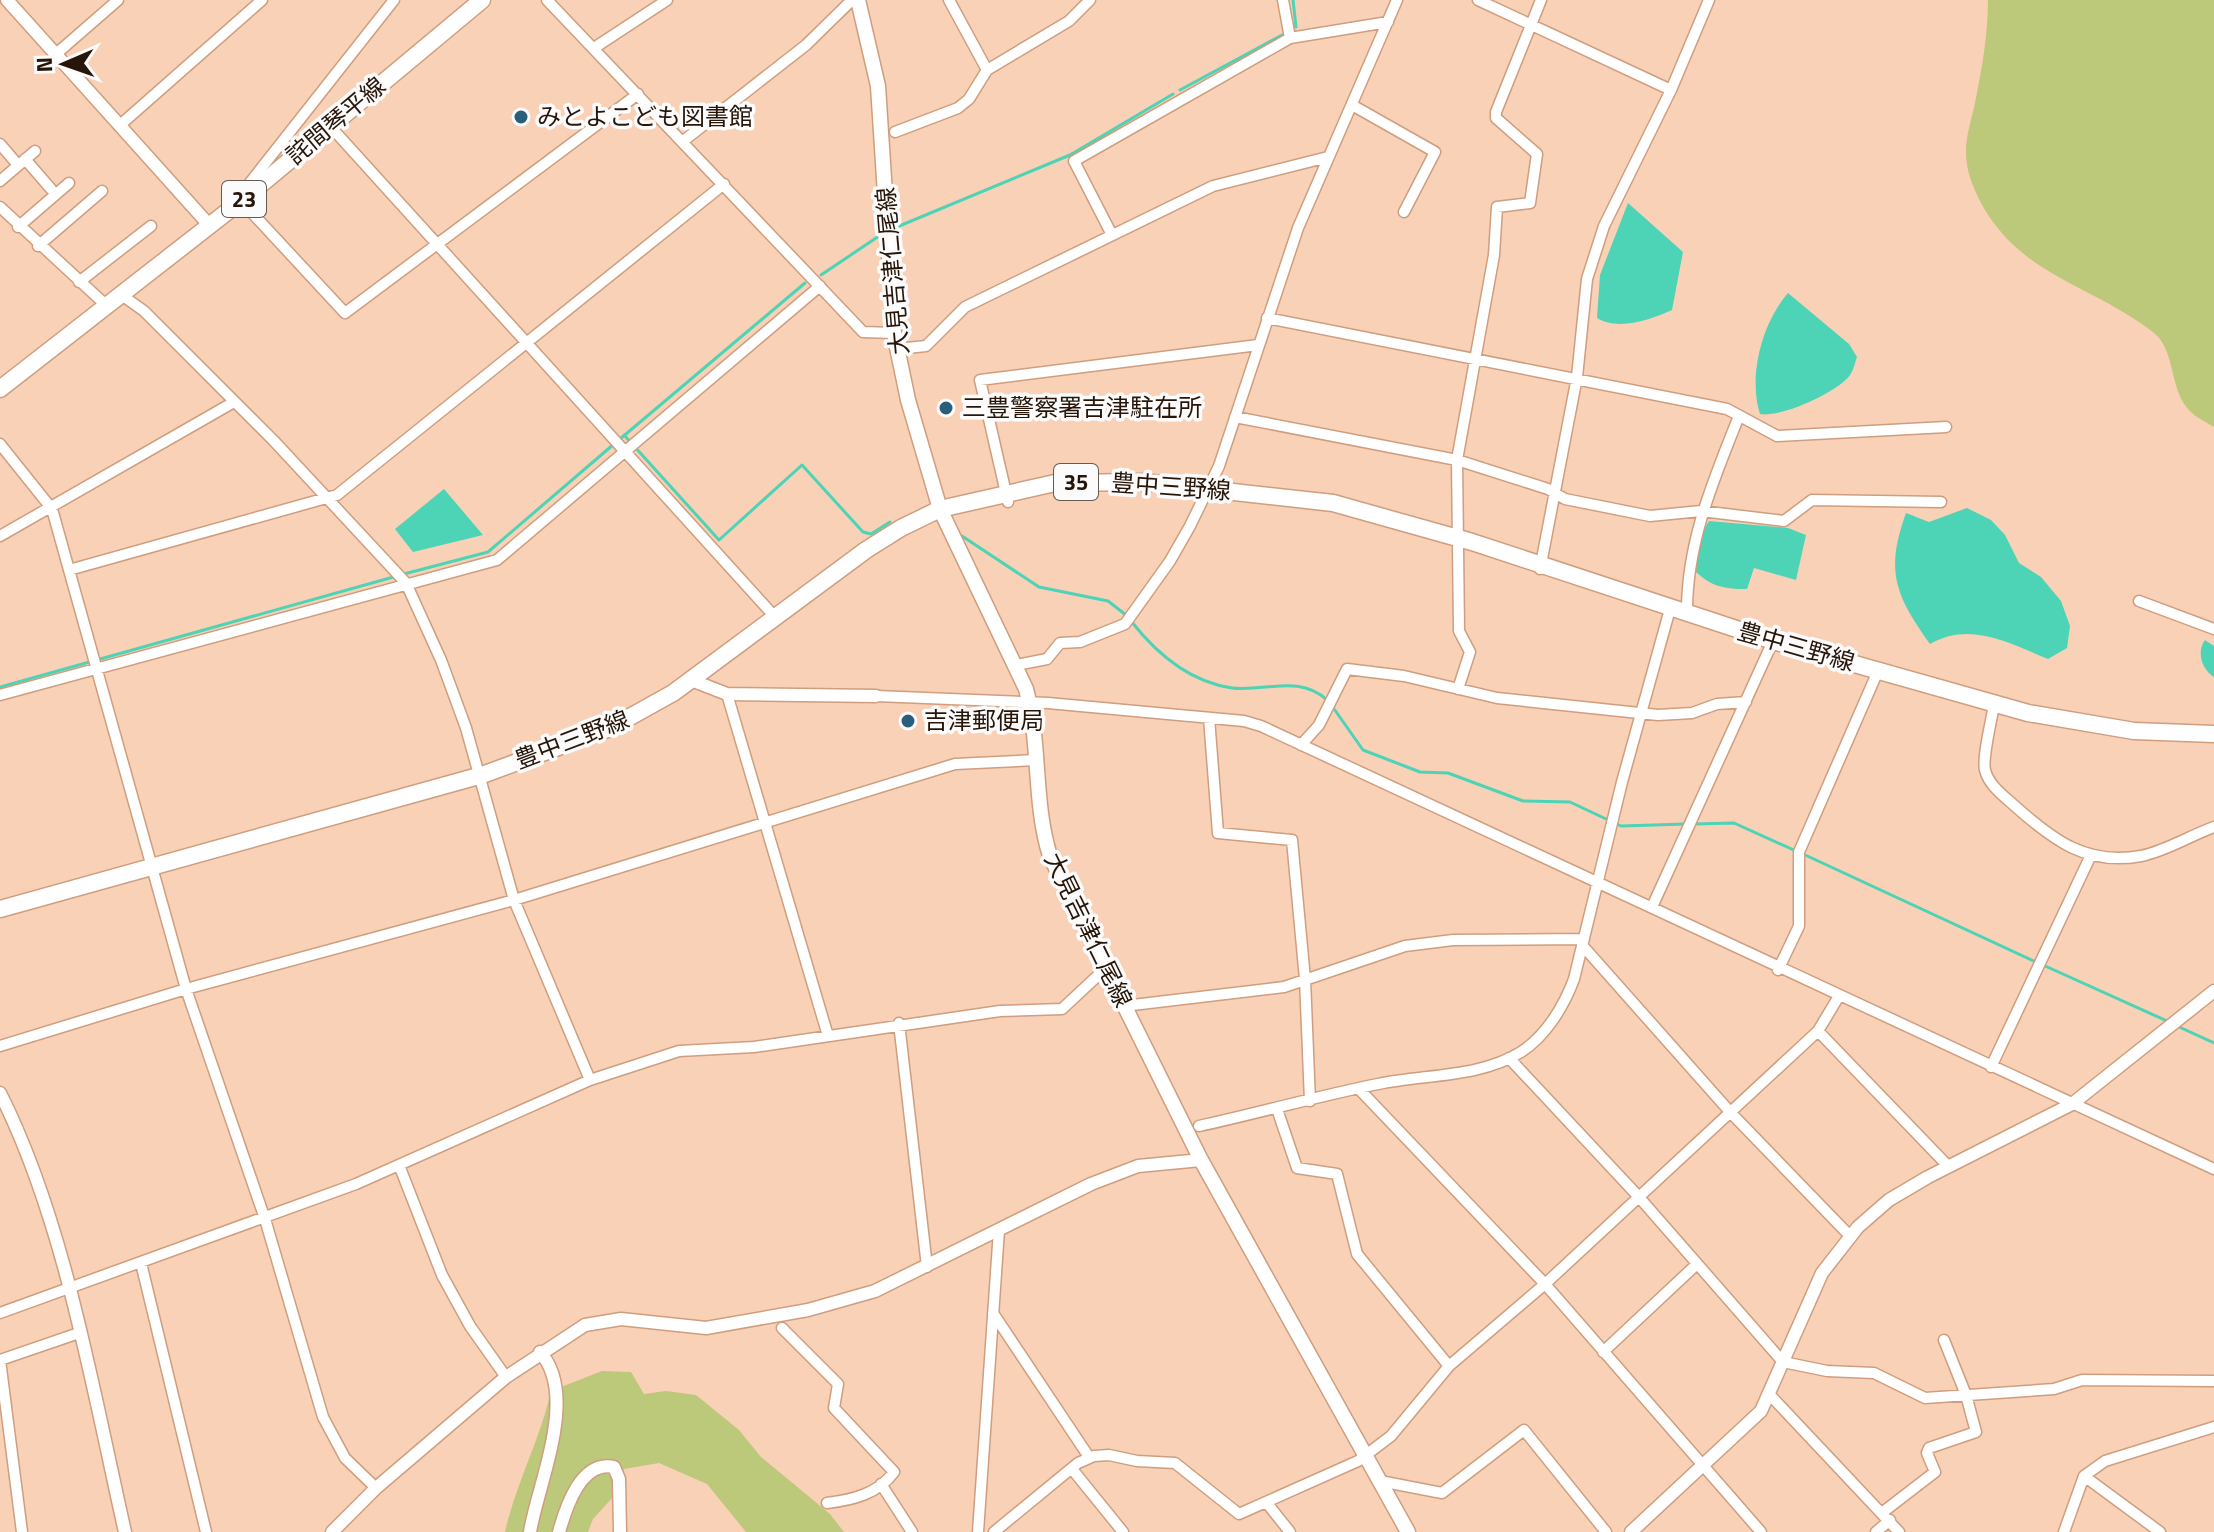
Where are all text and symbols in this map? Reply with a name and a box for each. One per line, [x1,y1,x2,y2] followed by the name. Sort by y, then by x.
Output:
[24,24,104,104] north arrow
[27,56,61,73] text: N
[278,68,393,173] street label: 詫間琴平線
[537,98,753,134] place label: みとよこども図書館
[512,108,530,126] marker: みとよこども図書館
[222,181,266,217] road number: 23
[867,186,917,356] street label: 大見吉津仁尾線
[962,389,1202,425] place label: 三豊警察署吉津駐在所
[937,399,955,417] marker: 三豊警察署吉津駐在所
[1054,464,1098,500] road number: 35
[1110,464,1232,508] street label: 豊中三野線
[1734,612,1859,680] street label: 豊中三野線
[509,701,634,777] street label: 豊中三野線
[924,702,1044,738] place label: 吉津郵便局
[899,712,917,730] marker: 吉津郵便局
[1036,846,1142,1013] street label: 大見吉津仁尾線

